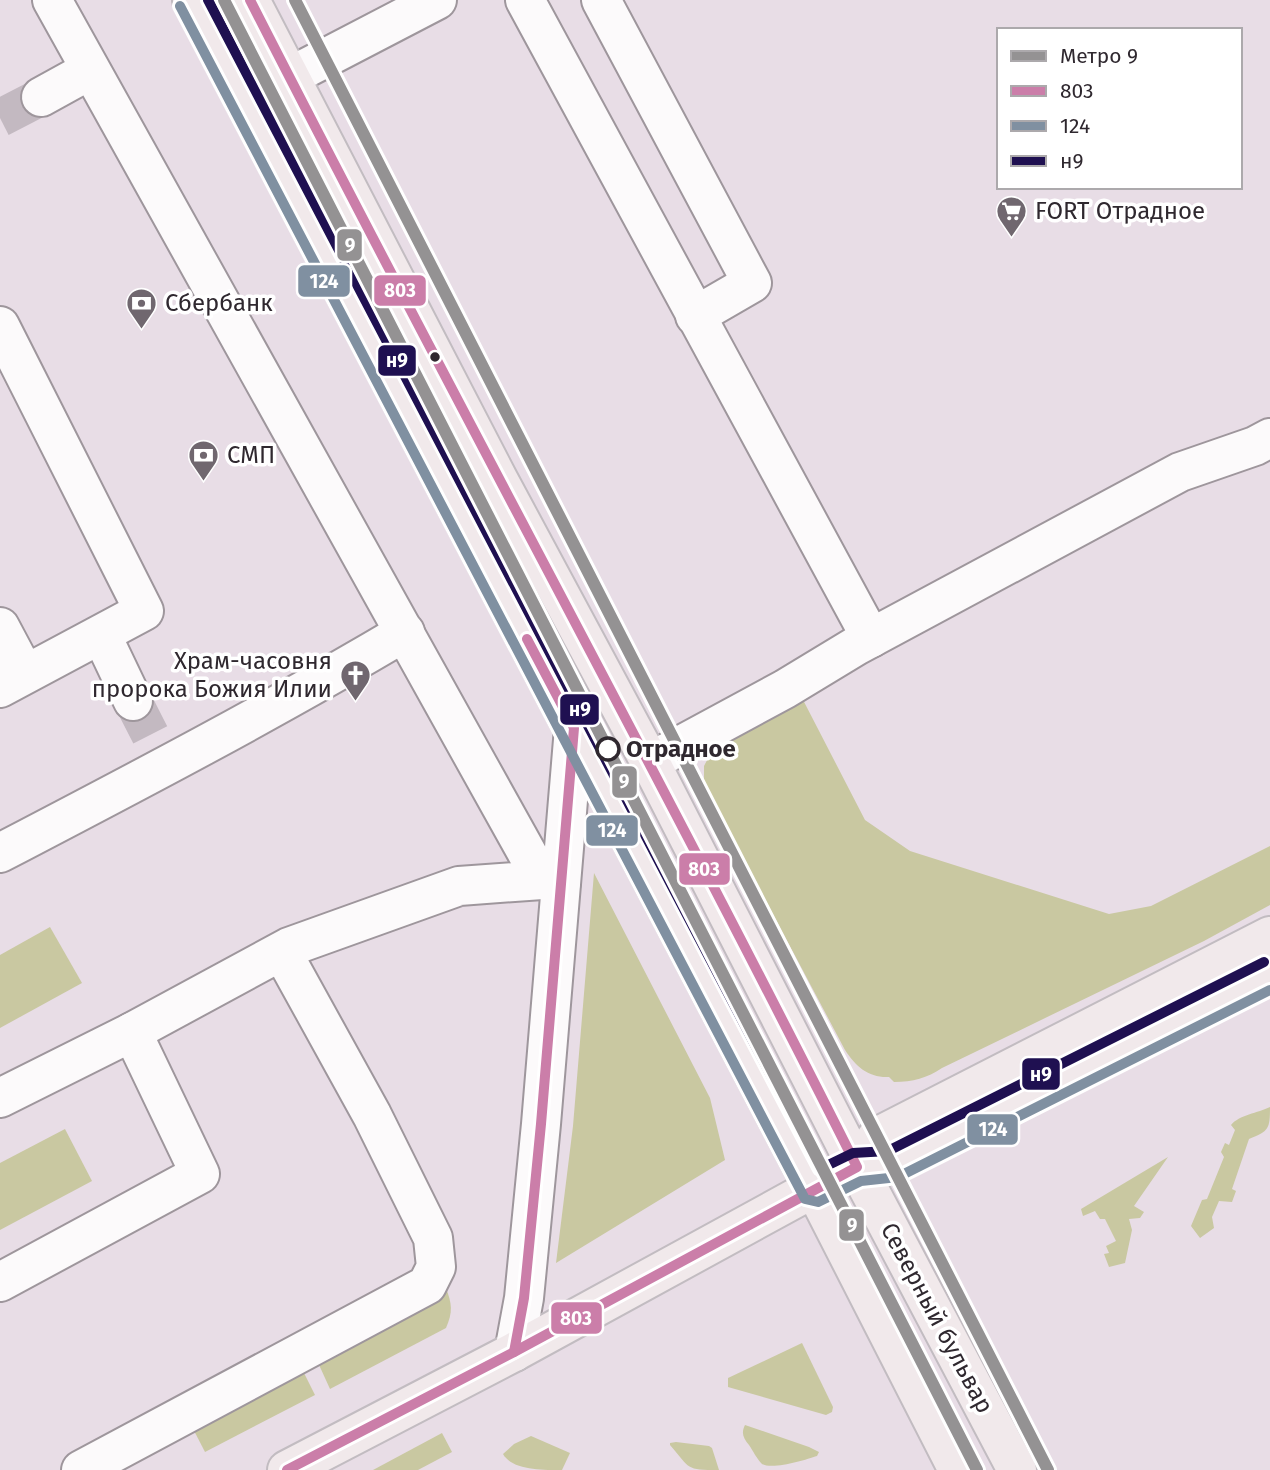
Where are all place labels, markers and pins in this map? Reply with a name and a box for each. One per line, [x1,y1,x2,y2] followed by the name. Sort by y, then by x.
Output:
[995,194,1029,238] supermarket icon: FORT Отрадное
[1035,197,1205,225] place label: FORT Отрадное
[125,286,159,330] bank icon: Сбербанк
[165,289,273,317] place label: Сбербанк
[428,350,442,364] unlabelled marker
[187,438,221,482] bank icon: СМП
[227,441,275,469] place label: СМП
[92,647,332,703] place label: Храм-часовня пророка Божия Илии
[338,658,372,702] church icon: Храм-часовня пророка Божия Илии
[626,735,736,763] place label: Отрадное
[596,737,620,761] marker: Отрадное

